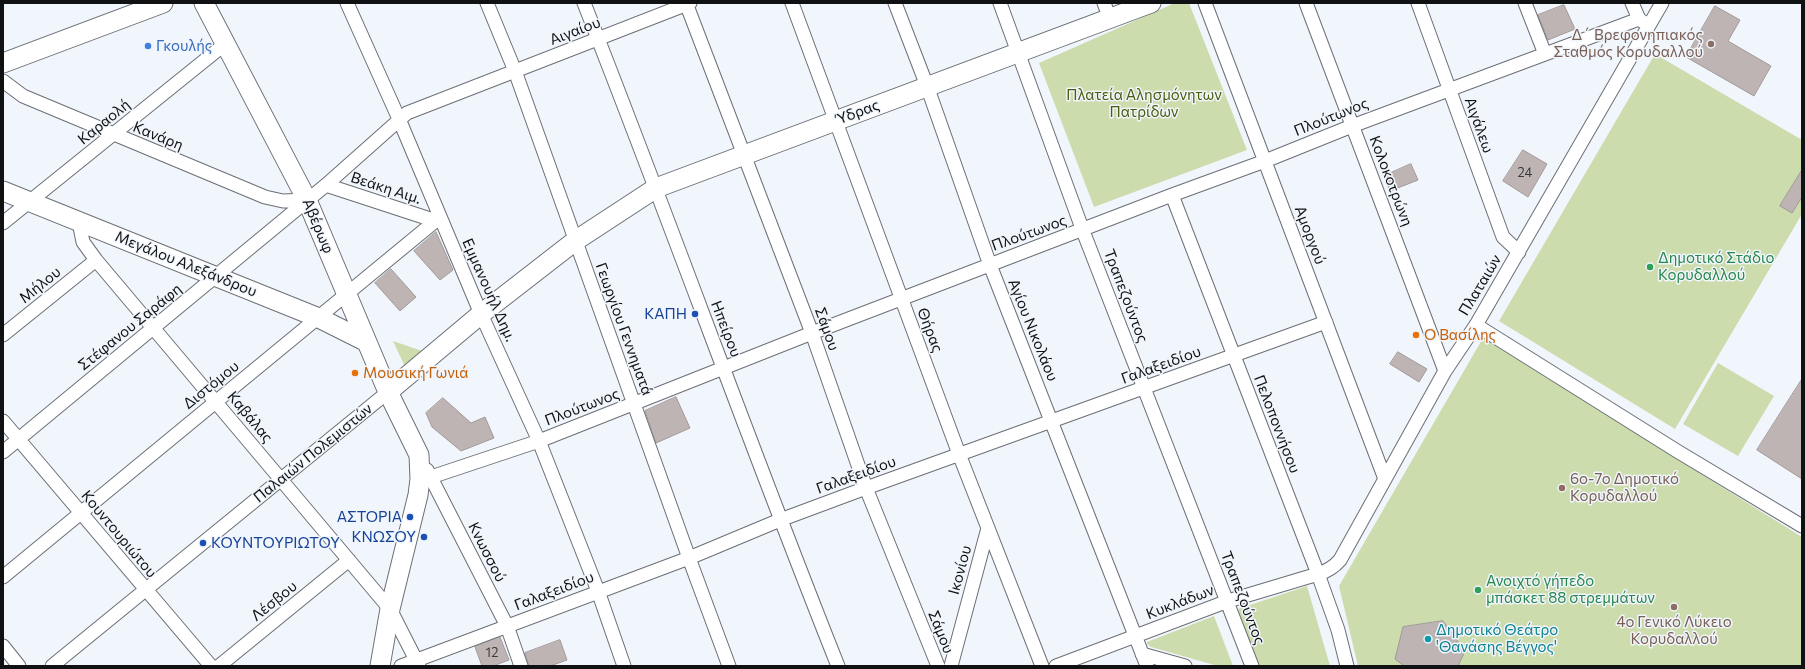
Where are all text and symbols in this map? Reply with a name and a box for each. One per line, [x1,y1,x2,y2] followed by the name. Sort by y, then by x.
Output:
[547,13,603,49] street label: Αιγαίου
[1553,26,1703,61] place label: Δ΄ Βρεφονηπιακός Σταθμός Κορυδαλλού
[156,37,212,55] place label: Γκουλής
[1706,39,1716,49] marker: Δ΄ Βρεφονηπιακός Σταθμός Κορυδαλλού
[143,41,153,51] marker: Γκουλής
[1066,86,1222,121] park label: Πλατεία Αλησμόνητων Πατρίδων
[1291,94,1371,140] street label: Πλούτωνος
[1461,95,1497,155] street label: Αιγάλεω
[74,96,134,148] street label: Καραολή
[834,96,882,128] street label: Ύδρας
[130,118,186,154] street label: Κανάρη
[1366,133,1416,229] street label: Κολοκοτρώνη
[1518,165,1532,181] house number: 24
[349,168,423,208] street label: Βεάκη Αιμ.
[298,196,338,256] street label: Αβέρωφ
[1291,203,1329,267] street label: Αμοργού
[989,211,1069,255] street label: Πλούτωνος
[113,227,259,301] street label: Μεγάλου Αλεξάνδρου
[458,236,520,344] street label: Εμμανουήλ Δημ.
[1100,247,1152,345] street label: Τραπεζούντος
[1658,249,1774,284] place label: Δημοτικό Στάδιο Κορυδαλλού
[1455,251,1505,319] street label: Πλαταιών
[592,260,656,398] street label: Γεωργίου Γεννηματά
[1645,262,1655,272] marker: Δημοτικό Στάδιο Κορυδαλλού
[16,263,64,307] street label: Μήλου
[1004,276,1062,384] street label: Αγίου Νικολάου
[75,280,185,374] street label: Στέφανου Σαράφη
[707,298,745,360] street label: Ηπείρου
[644,305,687,323] place label: ΚΑΠΗ
[811,305,843,353] street label: Σάμου
[913,305,947,355] street label: Θήρας
[690,309,700,319] marker: ΚΑΠΗ
[1424,326,1496,344] place label: Ο Βασίλης
[1411,330,1421,340] marker: Ο Βασίλης
[1119,342,1203,388] street label: Γαλαξειδίου
[179,357,243,413] street label: Διστόμου
[363,364,468,382] place label: Μουσική Γωνιά
[350,368,360,378] marker: Μουσική Γωνιά
[1250,372,1304,476] street label: Πελοποννήσου
[542,385,622,429] street label: Πλούτωνος
[223,388,277,446] street label: Καβάλας
[250,400,376,506] street label: Παλαιών Πολεμιστών
[814,452,898,498] street label: Γαλαξειδίου
[1570,470,1679,505] place label: 6ο-7ο Δημοτικό Κορυδαλλού
[1557,483,1567,493] marker: 6ο-7ο Δημοτικό Κορυδαλλού
[77,487,161,581] street label: Κουντουριώτου
[337,508,402,526] place label: ΑΣΤΟΡΙΑ
[405,512,415,522] marker: ΑΣΤΟΡΙΑ
[464,519,510,585] street label: Κνωσσού
[351,528,416,546] place label: ΚΝΩΣΟΥ
[419,532,429,542] marker: ΚΝΩΣΟΥ
[211,534,340,552] place label: ΚΟΥΝΤΟΥΡΙΩΤΟΥ
[198,538,208,548] marker: ΚΟΥΝΤΟΥΡΙΩΤΟΥ
[945,543,975,597] street label: Ικονίου
[1217,549,1269,647] street label: Τραπεζούντος
[512,568,596,614] street label: Γαλαξειδίου
[1486,572,1655,607] place label: Ανοιχτό γήπεδο μπάσκετ 88 στρεμμάτων
[248,577,300,625] street label: Λέσβου
[1144,581,1216,623] street label: Κυκλάδων
[1473,585,1483,595] marker: Ανοιχτό γήπεδο μπάσκετ 88 στρεμμάτων
[1669,602,1679,612] marker: 4ο Γενικό Λύκειο Κορυδαλλού
[924,608,958,656] street label: Σάμου
[1616,613,1732,648] place label: 4ο Γενικό Λύκειο Κορυδαλλού
[1436,621,1558,656] place label: Δημοτικό Θεάτρο 'Θανάσης Βέγγος'
[1423,634,1433,644] marker: Δημοτικό Θεάτρο 'Θανάσης Βέγγος'
[486,645,498,661] house number: 12

